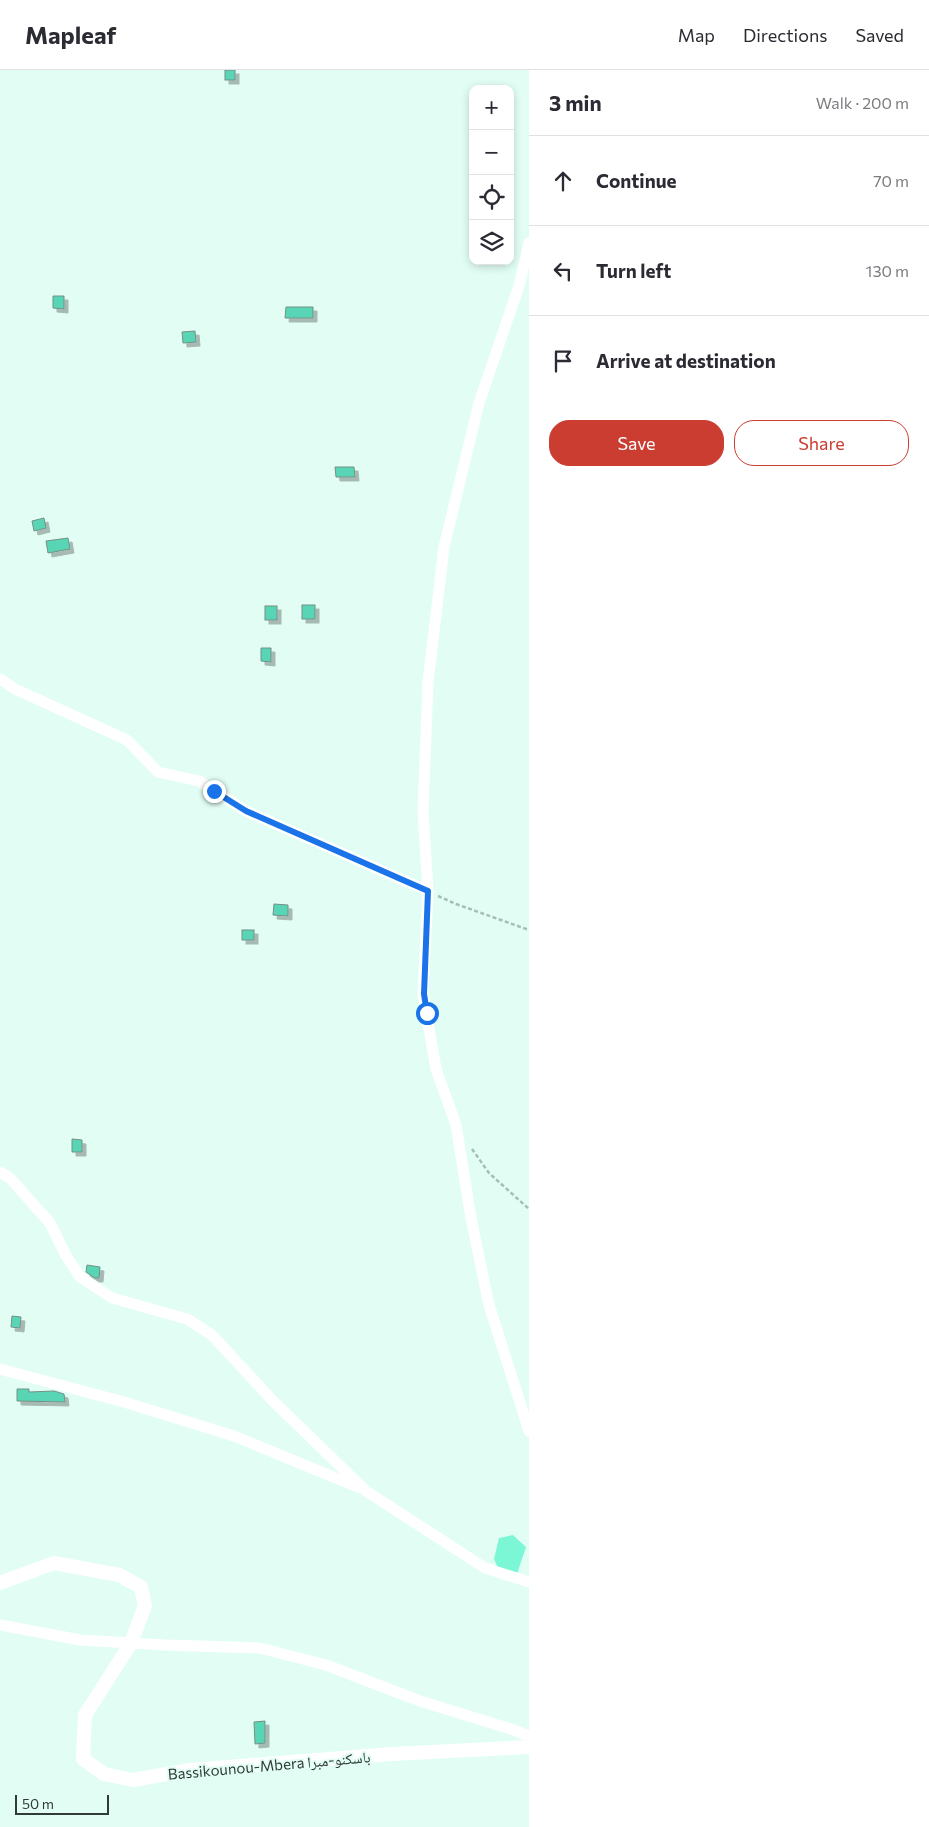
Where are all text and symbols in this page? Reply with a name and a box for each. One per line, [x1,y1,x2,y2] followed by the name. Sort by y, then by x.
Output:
[25,20,116,49] text: Mapleaf
[678,24,715,46] text: Map
[743,24,827,46] text: Directions
[855,24,904,46] text: Saved
[469,85,514,265] map controls
[469,85,514,130] button: +
[549,90,602,115] text: 3 min
[816,93,909,112] text: Walk · 200 m
[469,130,514,175] button: −
[549,167,577,195] icon: ahead
[596,169,676,192] text: Continue
[873,171,909,190] text: 70 m
[469,175,514,220] button: locate
[469,220,514,265] button: layers
[549,257,577,285] icon: left
[596,259,671,282] text: Turn left
[866,261,909,280] text: 130 m
[549,347,577,375] icon: arrive
[596,349,776,372] text: Arrive at destination
[549,420,724,466] button: Save
[734,420,909,466] button: Share
[203,780,226,803] route end
[416,1002,439,1025] route start
[167,1747,371,1784] street label: Bassikounou-Mbera باسكنو-مبرا
[15,1792,109,1815] scale bar
[22,1795,54,1812] text: 50 m

